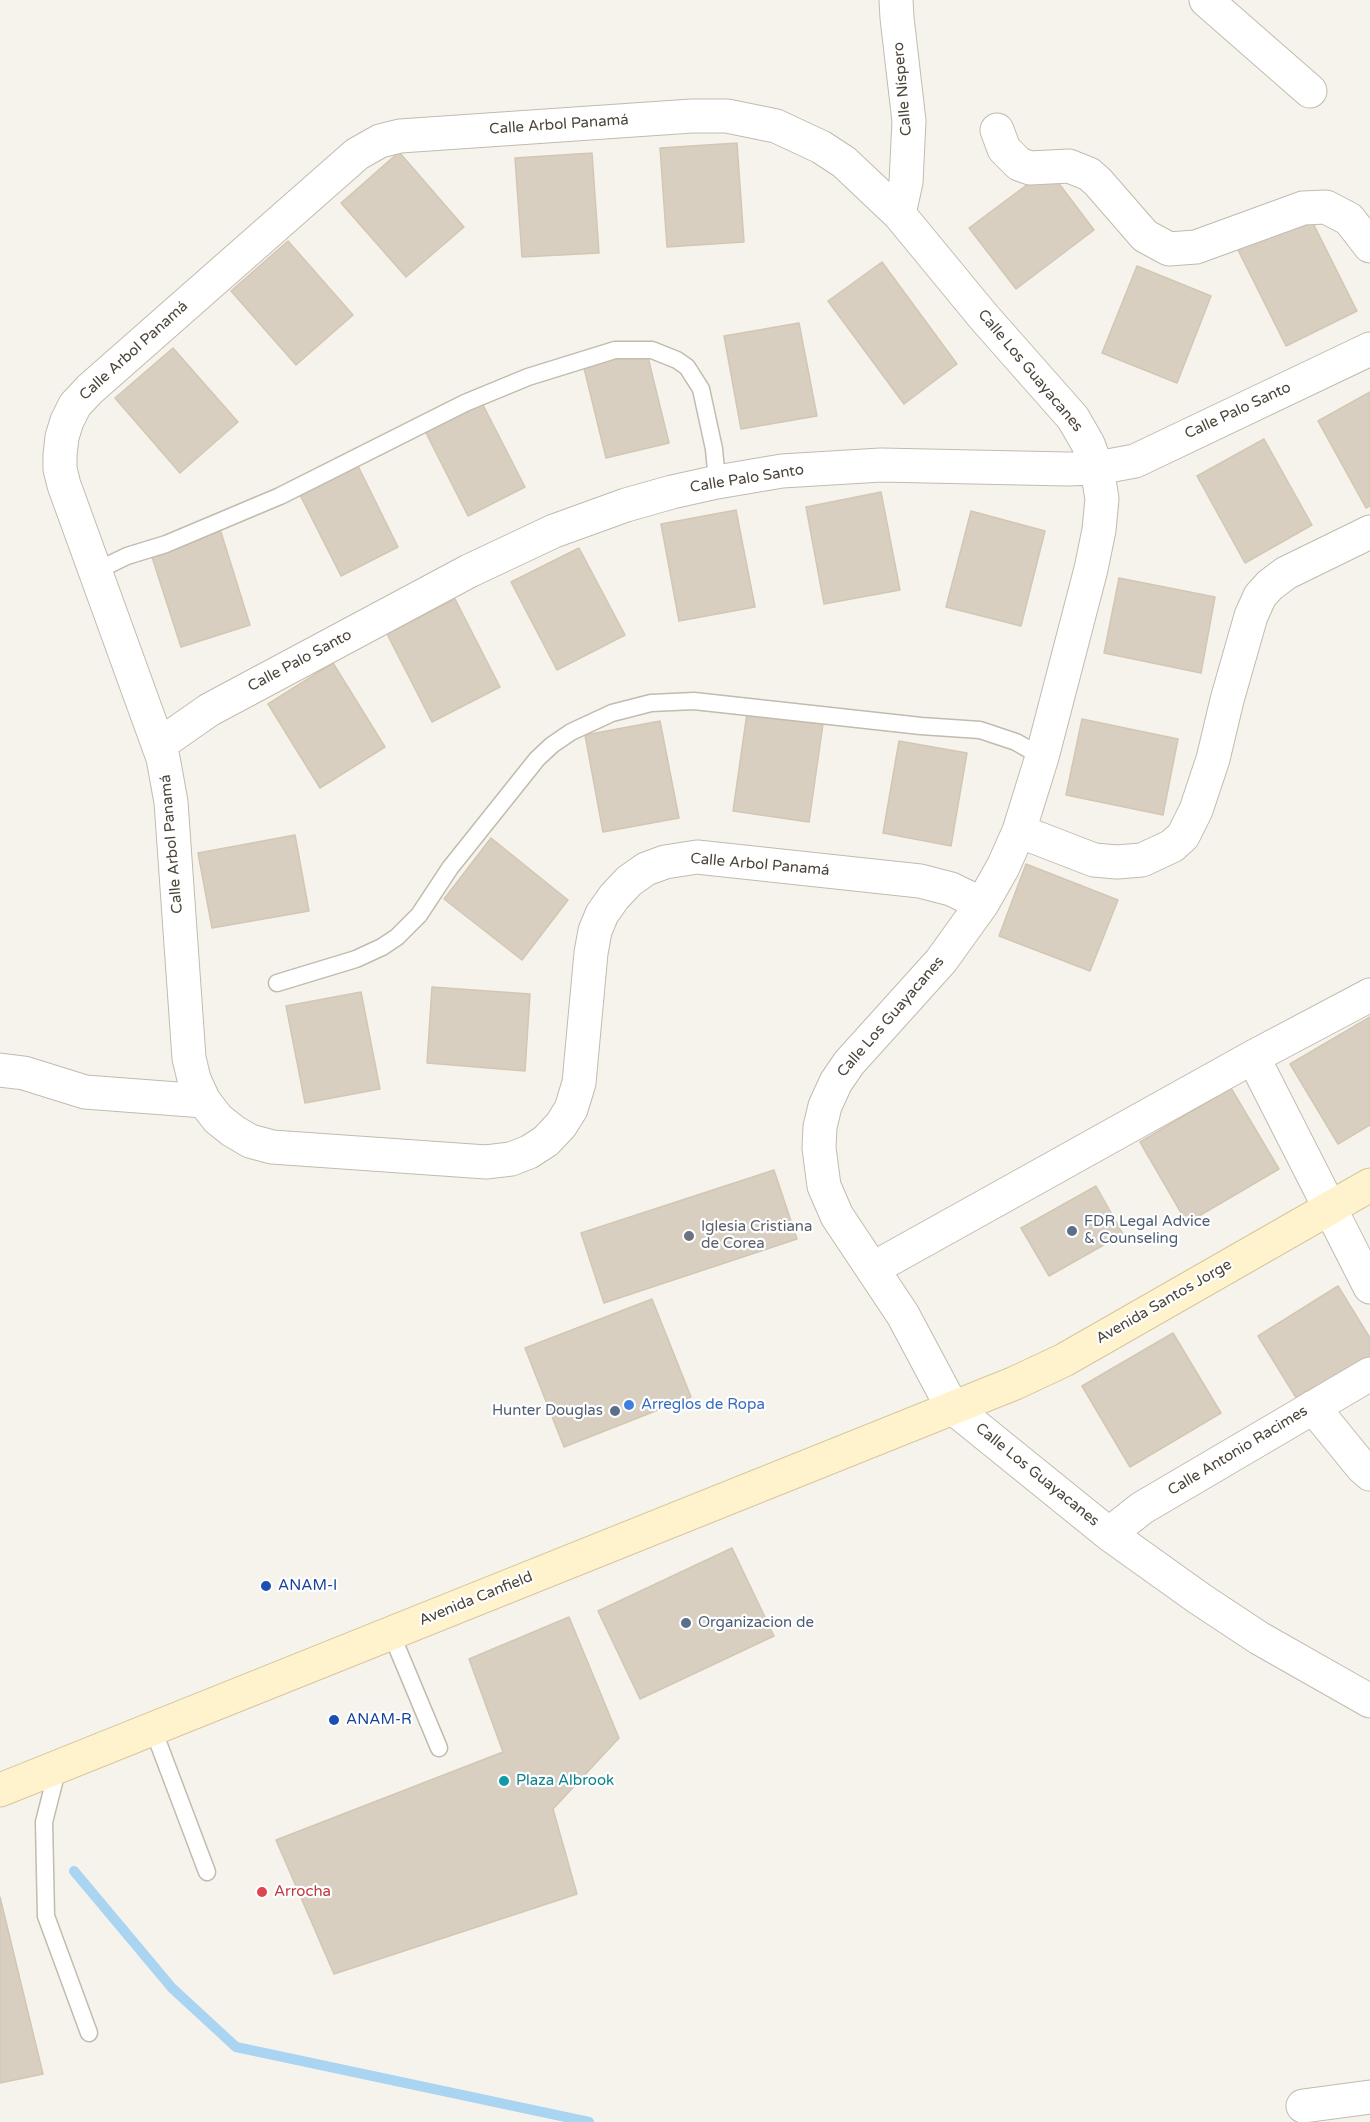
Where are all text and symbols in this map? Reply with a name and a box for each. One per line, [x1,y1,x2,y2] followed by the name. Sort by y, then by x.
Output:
[890,41,916,137] street label: Calle Níspero
[489,111,629,139] street label: Calle Arbol Panamá
[76,298,192,404] street label: Calle Arbol Panamá
[974,306,1086,436] street label: Calle Los Guayacanes
[1182,379,1294,443] street label: Calle Palo Santo
[689,461,805,497] street label: Calle Palo Santo
[245,626,355,696] street label: Calle Palo Santo
[157,774,187,914] street label: Calle Arbol Panamá
[690,850,830,880] street label: Calle Arbol Panamá
[834,953,948,1081] street label: Calle Los Guayacanes
[1084,1213,1210,1248] place label: FDR Legal Advice & Counseling
[701,1218,812,1253] place label: Iglesia Cristiana de Corea
[1065,1224,1079,1238] marker: FDR Legal Advice & Counseling
[682,1229,696,1243] marker: Iglesia Cristiana de Corea
[1093,1256,1235,1348] street label: Avenida Santos Jorge
[641,1396,765,1414] place label: Arreglos de Ropa
[622,1398,636,1412] marker: Arreglos de Ropa
[492,1402,603,1420] place label: Hunter Douglas
[1165,1402,1311,1500] street label: Calle Antonio Racimes
[608,1404,622,1418] marker: Hunter Douglas
[971,1420,1103,1530] street label: Calle Los Guayacanes
[417,1568,535,1630] street label: Avenida Canfield
[278,1577,337,1595] place label: ANAM-I
[259,1579,273,1593] marker: ANAM-I
[698,1614,814,1632] place label: Organizacion de
[679,1616,693,1630] marker: Organizacion de
[346,1711,412,1729] place label: ANAM-R
[327,1713,341,1727] marker: ANAM-R
[516,1772,614,1790] place label: Plaza Albrook
[497,1774,511,1788] marker: Plaza Albrook
[274,1883,331,1901] place label: Arrocha
[255,1885,269,1899] marker: Arrocha

